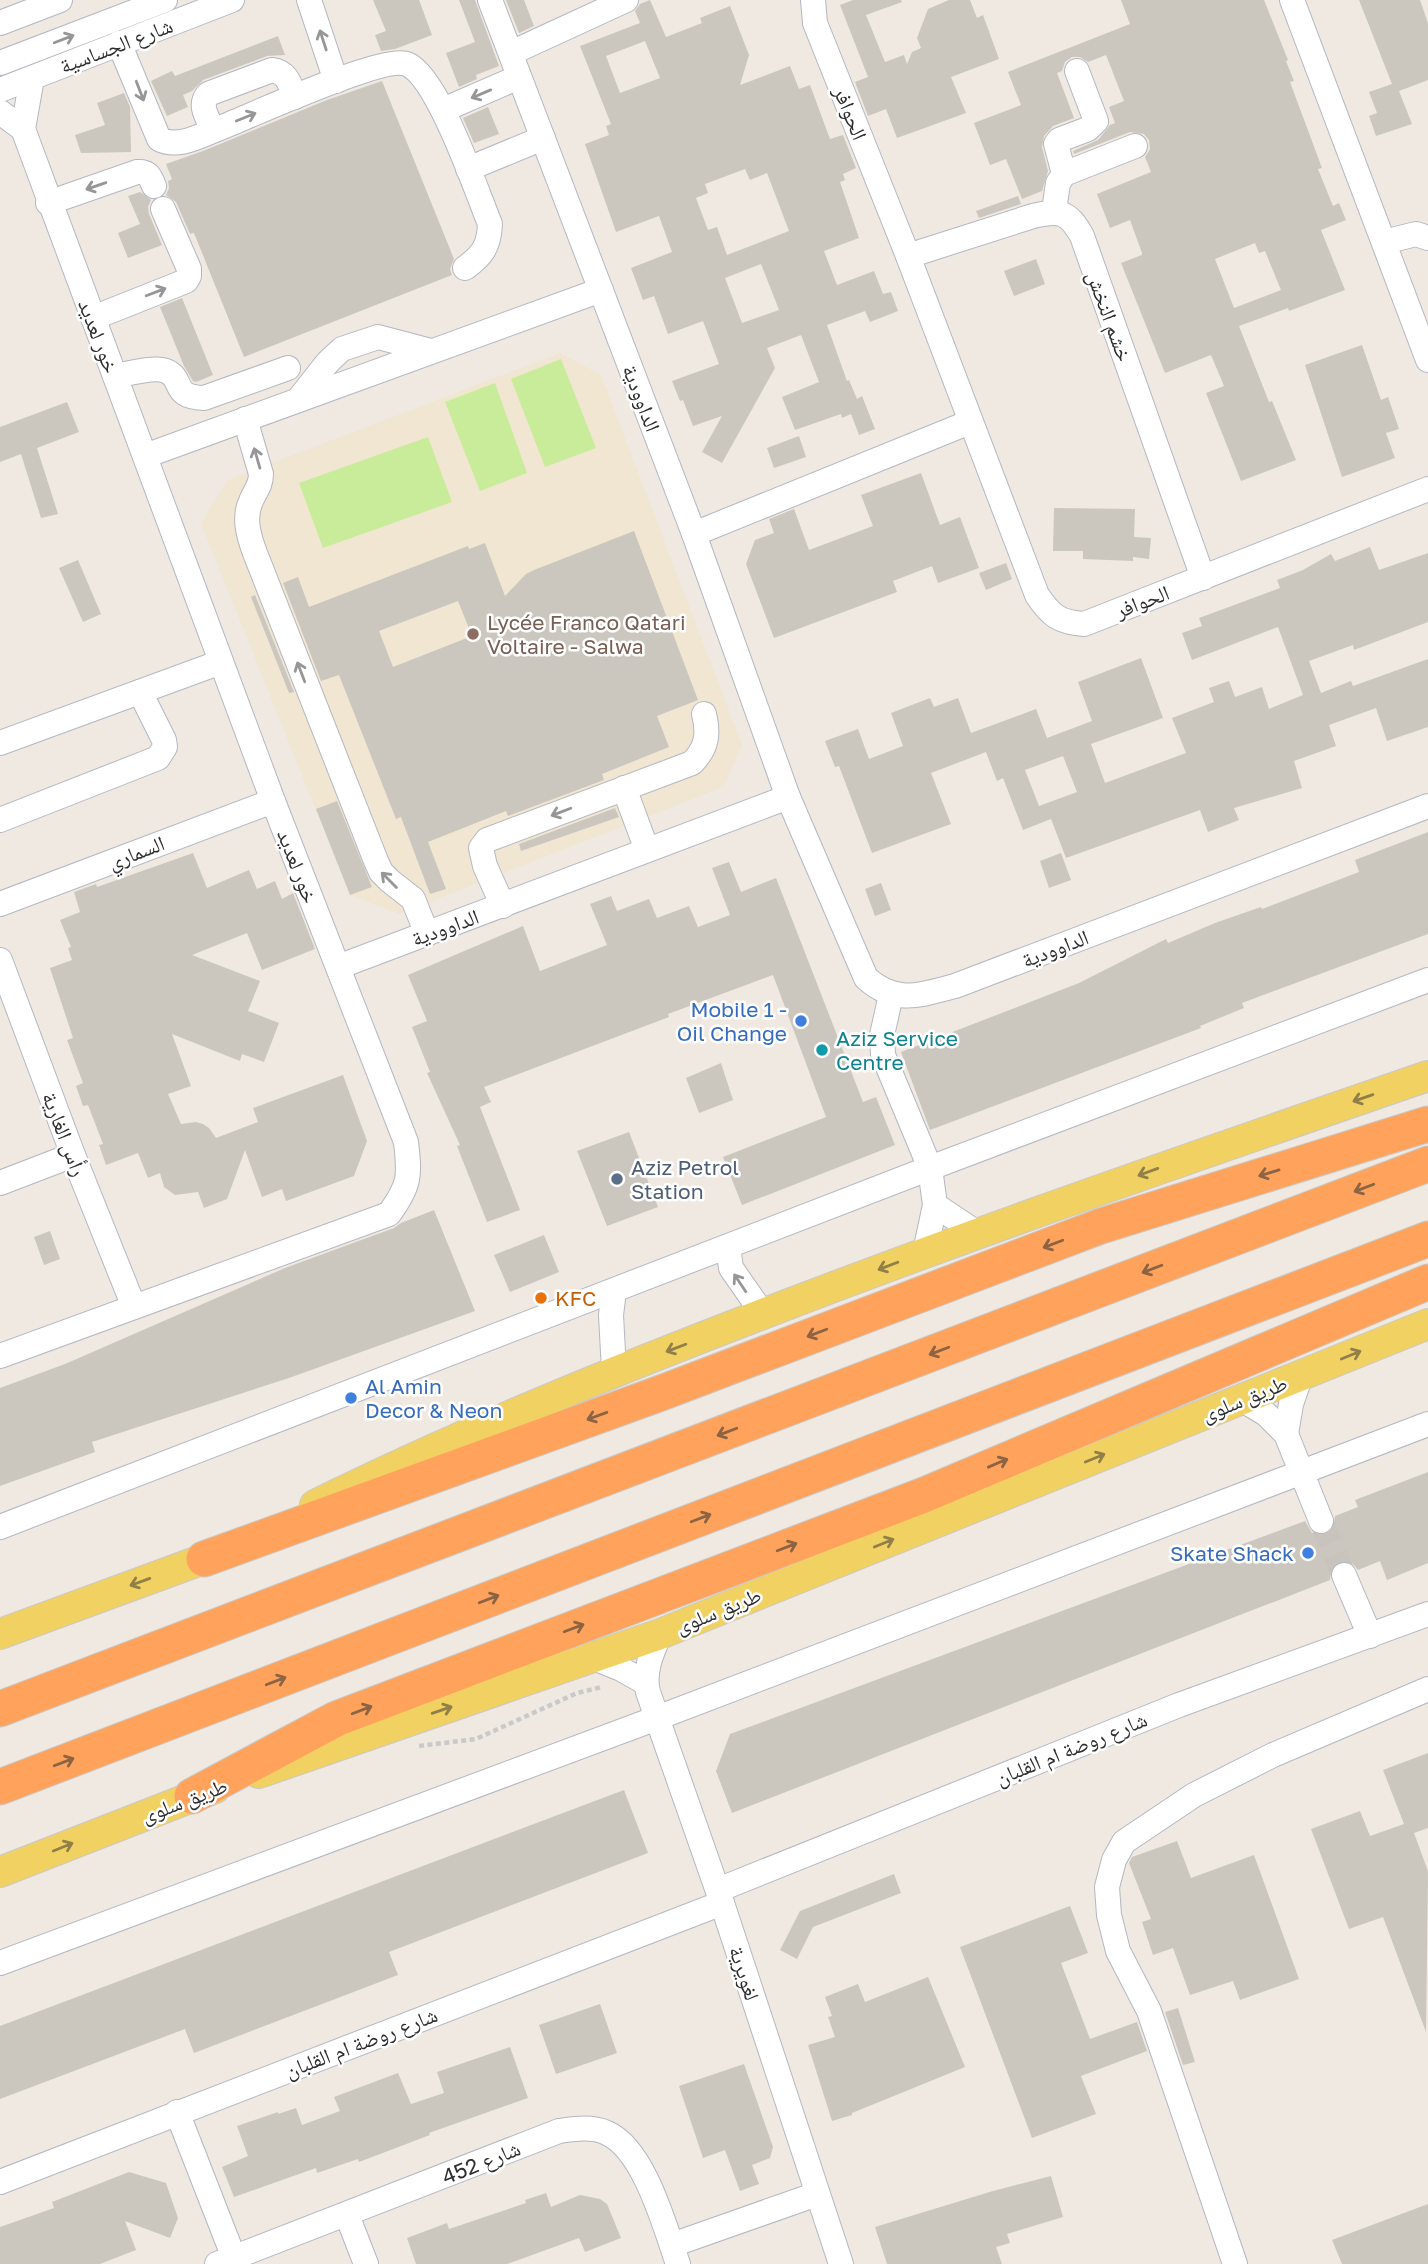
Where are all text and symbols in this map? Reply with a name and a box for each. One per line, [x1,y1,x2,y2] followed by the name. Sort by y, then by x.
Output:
[56,12,176,79] street label: شارع الجساسية
[316,29,329,51] one-way arrow
[52,31,74,44] one-way arrow
[134,80,147,102] one-way arrow
[828,81,873,144] street label: الحوافر
[471,88,492,101] one-way arrow
[235,110,257,123] one-way arrow
[86,181,108,194] one-way arrow
[1080,267,1138,366] street label: خشم النخش
[145,285,167,298] one-way arrow
[73,295,125,377] street label: خور لعديد
[617,361,667,435] street label: الداوودية
[249,447,262,469] one-way arrow
[1110,579,1173,623] street label: الحوافر
[487,609,686,659] place label: Lycée Franco Qatari Voltaire - Salwa
[465,626,481,642] marker: Lycée Franco Qatari Voltaire - Salwa
[294,661,307,683] one-way arrow
[550,807,572,819] one-way arrow
[272,825,324,907] street label: خور لعديد
[104,829,169,879] street label: السماري
[381,872,398,889] one-way arrow
[408,903,482,951] street label: الداوودية
[1018,923,1092,973] street label: الداوودية
[677,996,787,1046] place label: Mobile 1 - Oil Change
[793,1013,809,1029] marker: Mobile 1 - Oil Change
[836,1025,958,1075] place label: Aziz Service Centre
[814,1042,830,1058] marker: Aziz Service Centre
[36,1088,93,1180] street label: رأس الغارية
[1353,1093,1375,1105] one-way arrow
[631,1154,739,1204] place label: Aziz Petrol Station
[1138,1167,1160,1179] one-way arrow
[1259,1168,1281,1181] one-way arrow
[609,1171,625,1187] marker: Aziz Petrol Station
[1354,1183,1376,1196] one-way arrow
[1043,1239,1065,1251] one-way arrow
[878,1261,900,1273] one-way arrow
[1141,1264,1163,1277] one-way arrow
[733,1274,747,1293] one-way arrow
[555,1285,596,1311] place label: KFC
[533,1290,549,1306] marker: KFC
[807,1328,829,1341] one-way arrow
[665,1342,687,1355] one-way arrow
[929,1345,951,1358] one-way arrow
[1340,1347,1362,1360] one-way arrow
[1197,1369,1291,1428] street label: طريق سلوى
[365,1373,502,1423] place label: Al Amin Decor & Neon
[343,1390,359,1406] marker: Al Amin Decor & Neon
[586,1411,608,1423] one-way arrow
[716,1426,738,1439] one-way arrow
[1083,1451,1105,1464] one-way arrow
[987,1456,1009,1469] one-way arrow
[690,1511,711,1523] one-way arrow
[872,1536,894,1549] one-way arrow
[775,1540,797,1553] one-way arrow
[1170,1540,1294,1566] place label: Skate Shack
[1300,1545,1316,1561] marker: Skate Shack
[130,1577,152,1590] one-way arrow
[671,1581,765,1640] street label: طريق سلوى
[477,1592,499,1605] one-way arrow
[563,1621,585,1634] one-way arrow
[265,1673,287,1686] one-way arrow
[350,1702,372,1715] one-way arrow
[431,1703,453,1716] one-way arrow
[991,1706,1151,1792] street label: شارع روضة ام القلبان
[52,1755,74,1768] one-way arrow
[137,1772,231,1829] street label: طريق سلوى
[52,1840,74,1853] one-way arrow
[724,1943,766,2003] street label: لغويرية
[281,2001,442,2085] street label: شارع روضة ام القلبان
[438,2135,524,2190] street label: شارع 452

